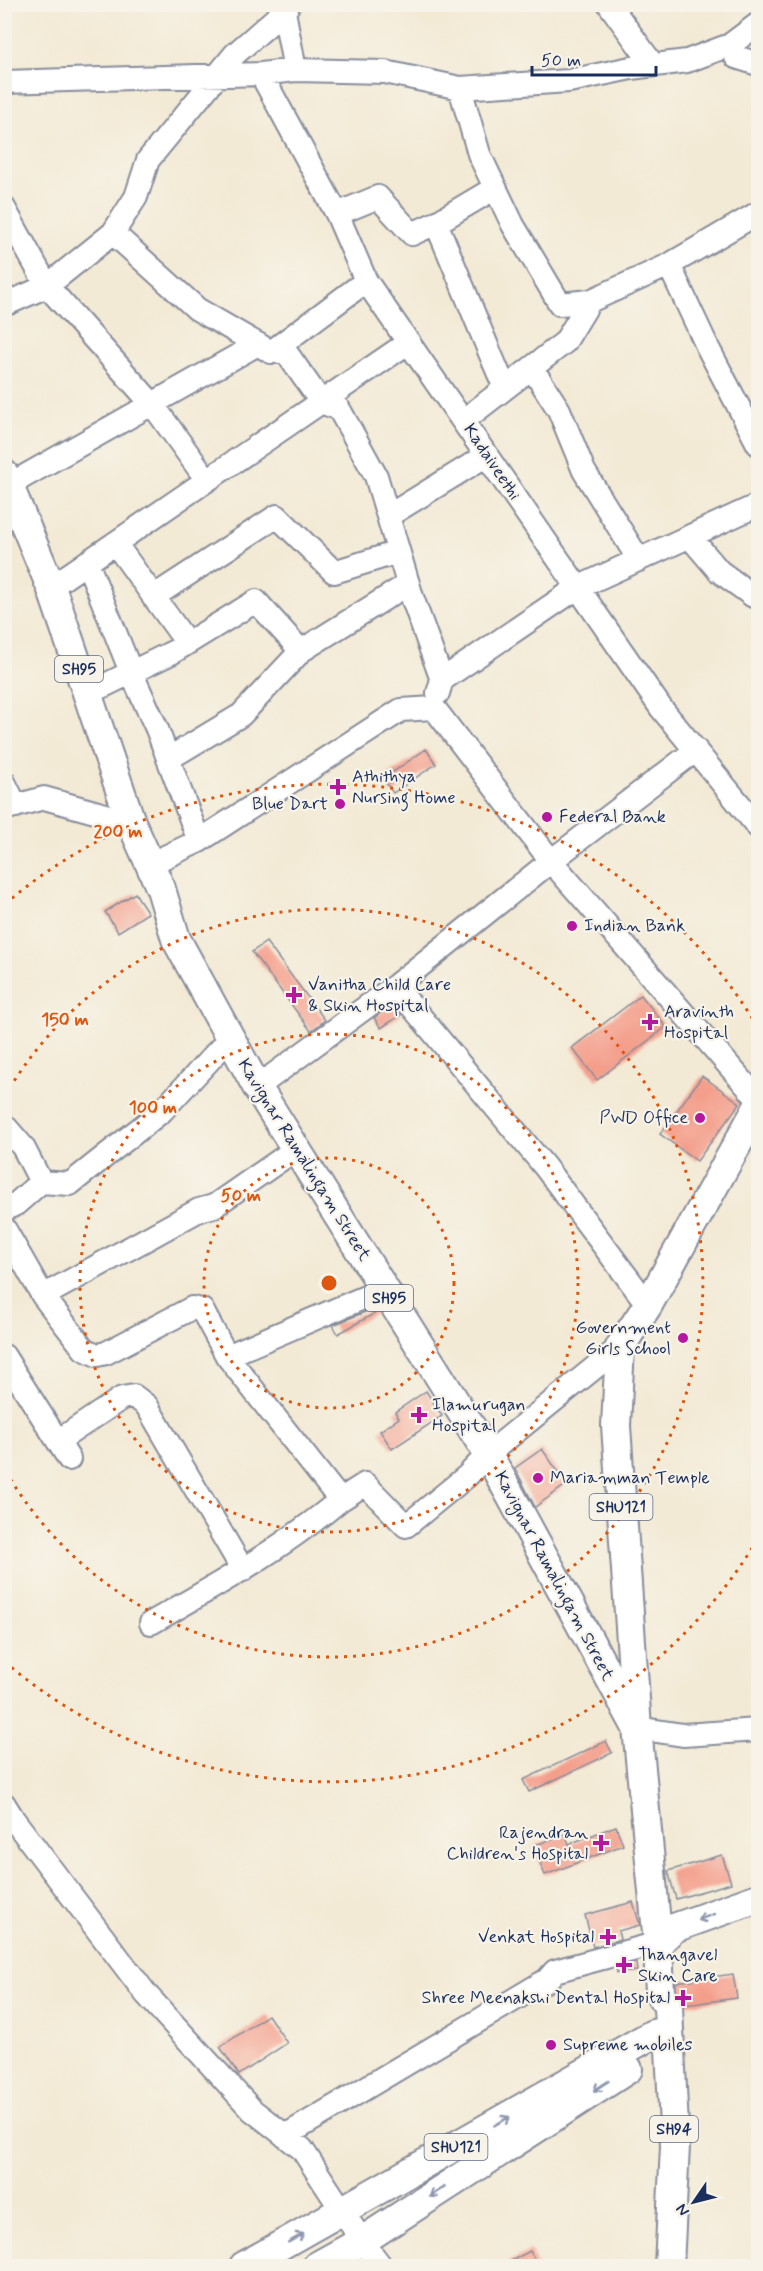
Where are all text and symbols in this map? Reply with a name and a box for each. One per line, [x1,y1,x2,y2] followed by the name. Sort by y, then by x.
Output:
[532,39,656,77] scale bar
[541,49,581,73] text: 50 m
[458,419,526,505] street label: Kadaiveethi
[55,656,103,682] road number: SH95
[352,765,456,812] place label: Athithya Nursing Home
[329,778,347,796] marker: Athithya Nursing Home
[252,792,328,816] place label: Blue Dart
[333,797,347,811] marker: Blue Dart
[559,805,666,829] place label: Federal Bank
[540,810,554,824] marker: Federal Bank
[93,820,143,844] text: 200 m
[584,914,685,938] place label: Indian Bank
[565,919,579,933] marker: Indian Bank
[308,973,451,1018] place label: Vanitha Child Care & Skin Hospital
[285,986,303,1004] marker: Vanitha Child Care & Skin Hospital
[664,1000,734,1045] place label: Aravinth Hospital
[41,1008,89,1032] text: 150 m
[641,1013,659,1031] marker: Aravinth Hospital
[230,1054,376,1267] street label: Kavignar Ramalingam Street
[129,1096,177,1120] text: 100 m
[599,1106,688,1130] place label: PWD Office
[693,1111,707,1125] marker: PWD Office
[221,1184,261,1208] text: 50 m
[319,1273,339,1293] centre of rings
[365,1285,413,1311] road number: SH95
[576,1316,671,1361] place label: Government Girls School
[676,1331,690,1345] marker: Government Girls School
[432,1393,526,1438] place label: Ilamurugan Hospital
[410,1406,428,1424] marker: Ilamurugan Hospital
[550,1466,710,1490] place label: Mariamman Temple
[487,1467,620,1686] street label: Kavignar Ramalingam Street
[531,1471,545,1485] marker: Mariamman Temple
[590,1494,652,1520] road number: SHU121
[447,1821,588,1866] place label: Rajendran Children's Hospital
[592,1834,610,1852] marker: Rajendran Children's Hospital
[697,1913,716,1924] one-way arrow
[478,1925,594,1949] place label: Venkat Hospital
[599,1928,617,1946] marker: Venkat Hospital
[638,1943,718,1988] place label: Thangavel Skin Care
[615,1956,633,1974] marker: Thangavel Skin Care
[422,1986,670,2010] place label: Shree Meenakshi Dental Hospital
[674,1989,692,2007] marker: Shree Meenakshi Dental Hospital
[563,2033,693,2057] place label: Supreme mobiles
[544,2038,558,2052] marker: Supreme mobiles
[593,2081,610,2093] one-way arrow
[492,2115,510,2126] one-way arrow
[650,2116,698,2142] road number: SH94
[424,2134,488,2160] road number: SHU121
[664,2172,724,2232] north arrow
[429,2186,446,2198] one-way arrow
[671,2199,695,2220] text: N
[286,2232,304,2243] one-way arrow

